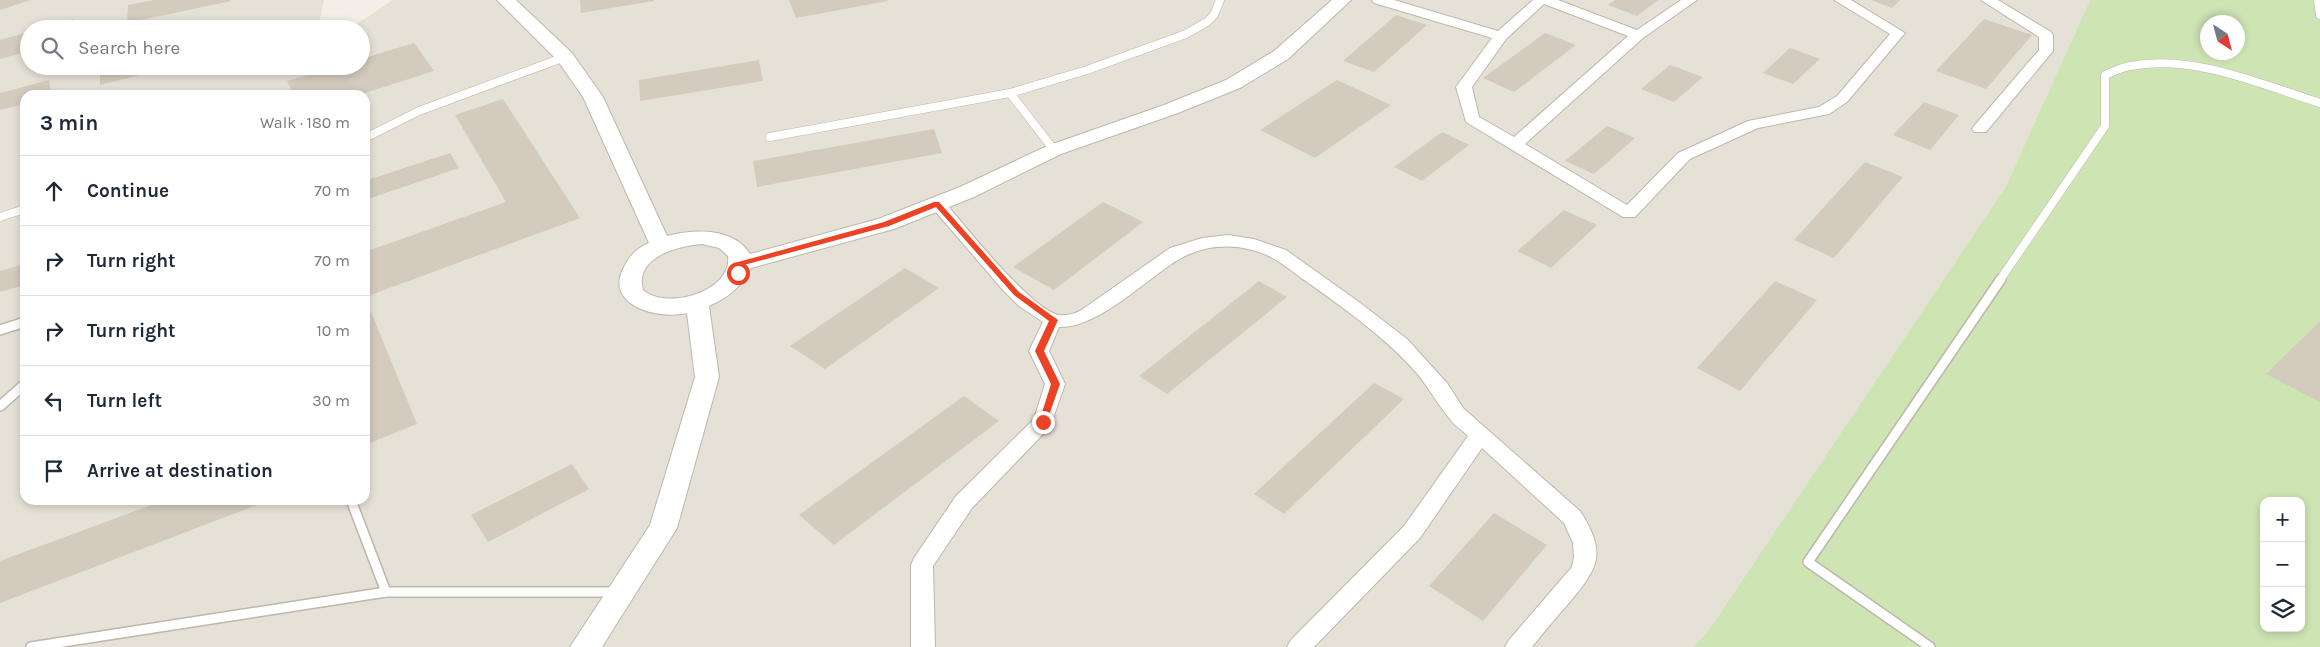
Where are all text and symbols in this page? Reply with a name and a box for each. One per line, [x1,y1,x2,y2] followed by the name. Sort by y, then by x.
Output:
[2200,15,2245,60] north arrow
[20,20,370,75] search box
[38,34,66,62] icon: search
[78,37,180,59] text: Search here
[40,111,98,135] text: 3 min
[260,113,350,132] text: Walk · 180 m
[40,177,68,205] icon: ahead
[87,180,169,202] text: Continue
[314,181,350,200] text: 70 m
[40,247,68,275] icon: right
[87,250,176,272] text: Turn right
[314,251,350,270] text: 70 m
[727,262,750,285] route start
[40,317,68,345] icon: right
[87,320,176,342] text: Turn right
[316,321,350,340] text: 10 m
[40,387,68,415] icon: left
[87,390,162,412] text: Turn left
[312,391,350,410] text: 30 m
[1032,411,1055,434] route end
[40,457,68,485] icon: arrive
[87,460,273,482] text: Arrive at destination
[2260,497,2305,632] map controls
[2260,497,2305,542] button: +
[2260,542,2305,587] button: −
[2260,587,2305,632] button: layers

